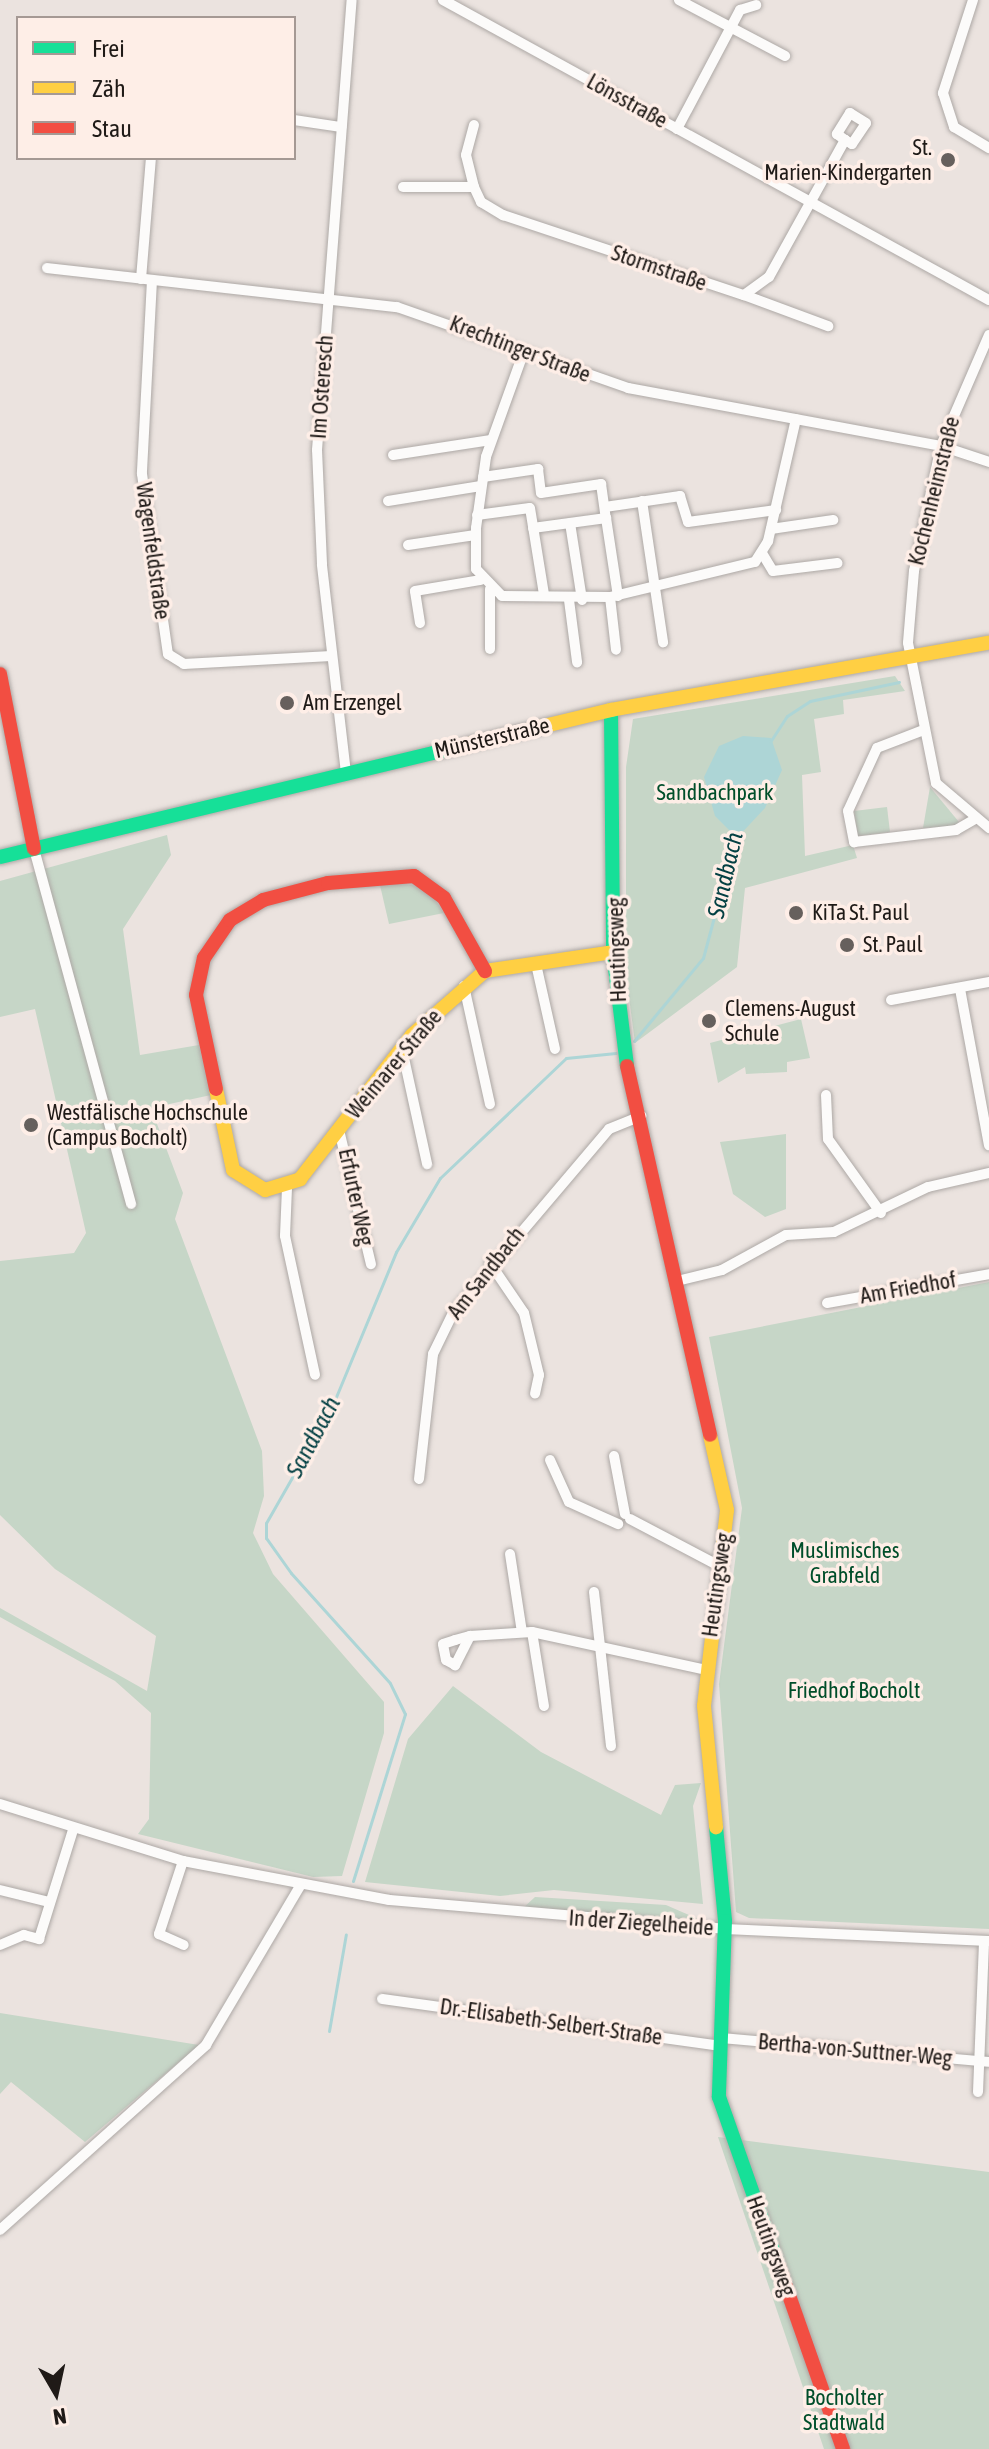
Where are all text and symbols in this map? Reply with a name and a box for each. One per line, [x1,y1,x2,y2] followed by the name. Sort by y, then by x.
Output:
[16,16,296,160] legend
[92,35,125,62] text: Frei
[582,68,672,134] street label: Lönsstraße
[92,75,126,102] text: Zäh
[92,115,132,142] text: Stau
[764,134,932,186] place label: St. Marien-Kindergarten
[939,151,957,169] marker: St. Marien-Kindergarten
[608,239,710,297] street label: Stormstraße
[446,310,594,388] street label: Krechtinger Straße
[305,334,339,440] street label: Im Osteresch
[903,414,965,568] street label: Kochenheimstraße
[130,481,176,621] street label: Wagenfeldstraße
[303,690,402,716] place label: Am Erzengel
[278,694,296,712] marker: Am Erzengel
[432,712,552,764] street label: Münsterstraße
[657,780,773,806] park label: Sandbachpark
[701,829,749,921] water label: Sandbach
[602,897,632,1003] street label: Heutingsweg
[812,900,909,926] place label: KiTa St. Paul
[787,904,805,922] marker: KiTa St. Paul
[863,932,923,958] place label: St. Paul
[838,936,856,954] marker: St. Paul
[725,995,856,1046] place label: Clemens-August Schule
[341,1004,447,1124] street label: Weimarer Straße
[700,1012,718,1030] marker: Clemens-August Schule
[47,1099,248,1150] place label: Westfälische Hochschule (Campus Bocholt)
[22,1116,40,1134] marker: Westfälische Hochschule (Campus Bocholt)
[333,1146,379,1248] street label: Erfurter Weg
[442,1222,530,1324] street label: Am Sandbach
[858,1267,958,1309] street label: Am Friedhof
[280,1392,346,1482] water label: Sandbach
[697,1531,737,1639] street label: Heutingsweg
[790,1537,900,1588] park label: Muslimisches Grabfeld
[788,1678,920,1704] park label: Friedhof Bocholt
[568,1905,714,1941] street label: In der Ziegelheide
[438,1993,664,2051] street label: Dr.-Elisabeth-Selbert-Straße
[757,2028,953,2072] street label: Bertha-von-Suttner-Weg
[741,2192,801,2300] street label: Heutingsweg
[16,2353,96,2433] north arrow
[803,2384,885,2436] park label: Bocholter Stadtwald
[51,2403,68,2431] text: N

